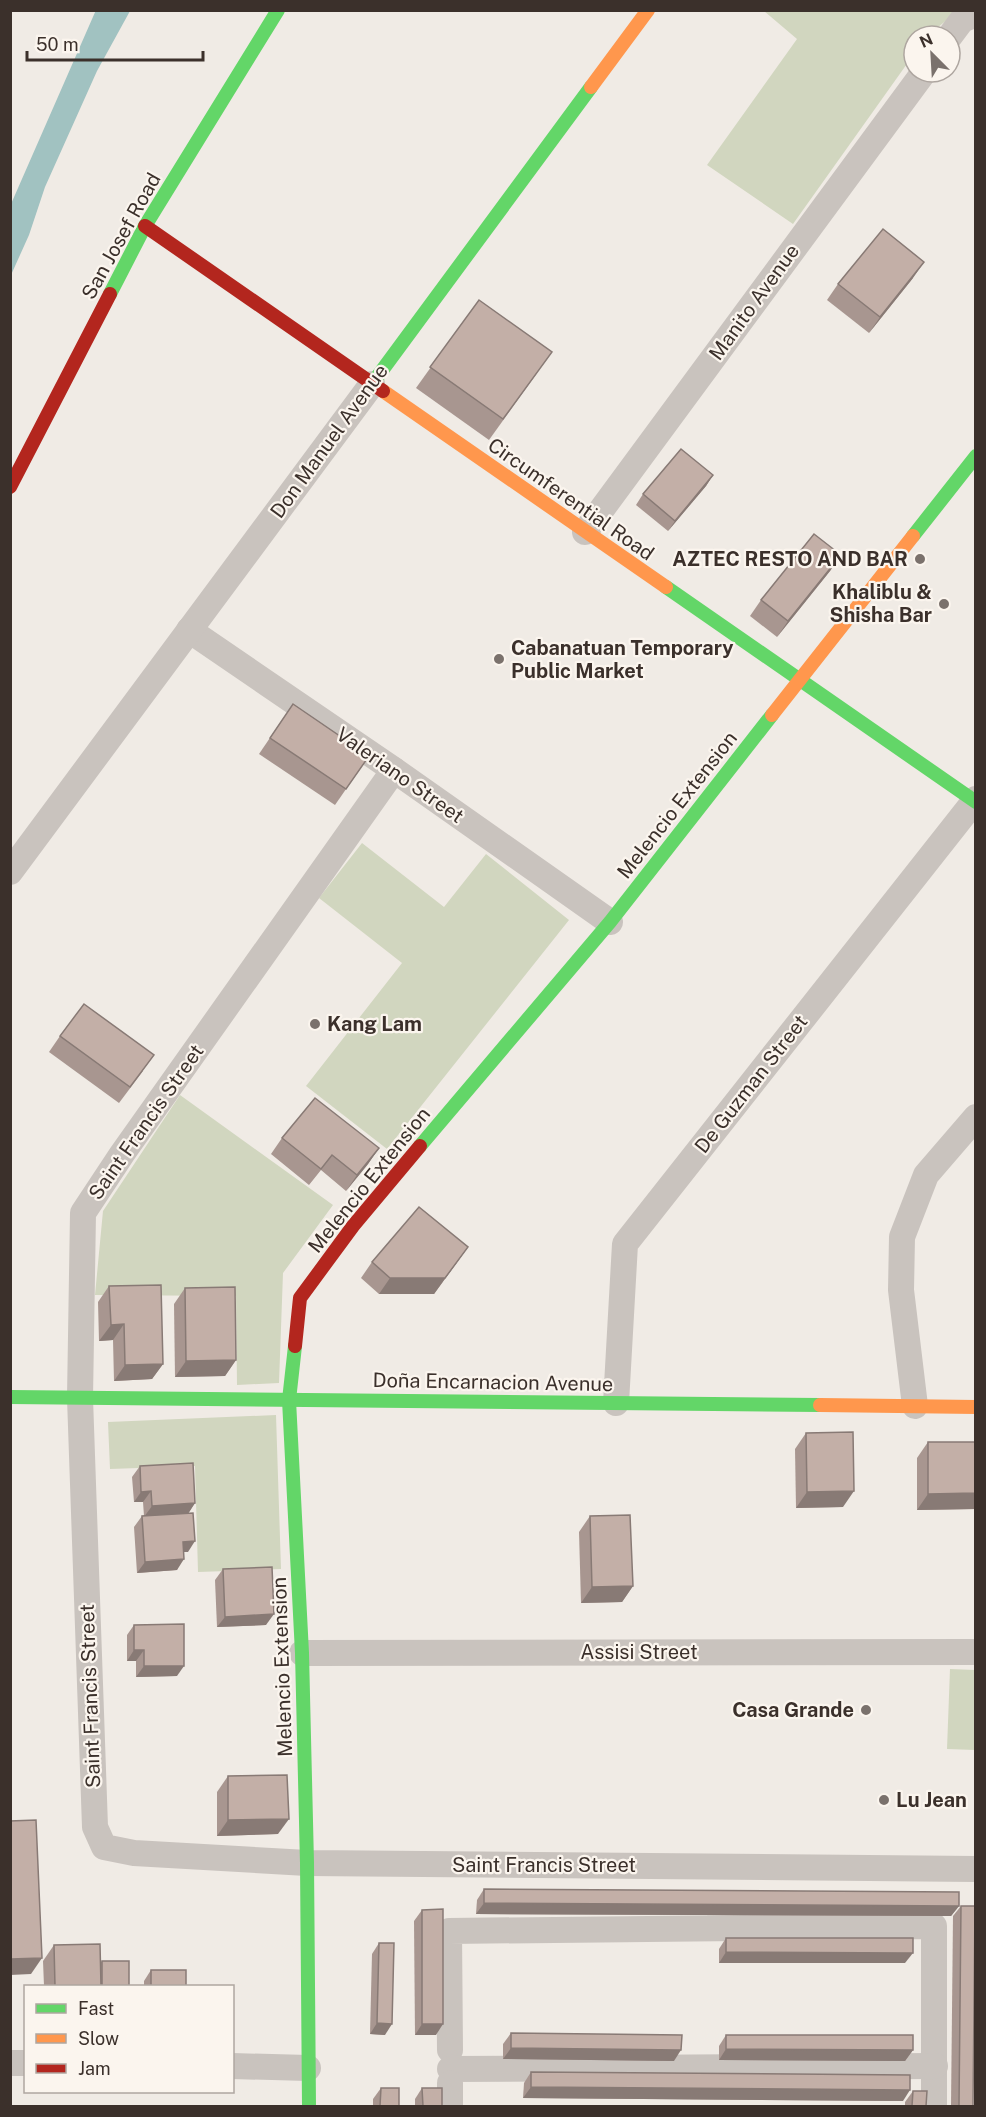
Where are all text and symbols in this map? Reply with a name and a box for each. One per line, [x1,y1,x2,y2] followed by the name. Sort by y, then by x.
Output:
[27,24,202,62] scale bar
[902,24,962,84] north arrow
[917,30,936,52] text: N
[36,34,79,55] text: 50 m
[76,169,166,303] street label: San Josef Road
[704,239,804,365] street label: Manito Avenue
[265,359,393,523] street label: Don Manuel Avenue
[483,433,659,565] street label: Circumferential Road
[672,547,908,571] place label: AZTEC RESTO AND BAR
[913,552,927,566] marker: AZTEC RESTO AND BAR
[830,580,932,627] place label: Khaliblu & Shisha Bar
[937,597,951,611] marker: Khaliblu & Shisha Bar
[511,636,733,683] place label: Cabanatuan Temporary Public Market
[492,652,506,666] marker: Cabanatuan Temporary Public Market
[332,722,468,828] street label: Valeriano Street
[612,727,742,883] street label: Melencio Extension
[690,1010,812,1158] street label: De Guzman Street
[327,1012,422,1036] place label: Kang Lam
[308,1017,322,1031] marker: Kang Lam
[83,1040,209,1204] street label: Saint Francis Street
[303,1102,435,1258] street label: Melencio Extension
[373,1368,613,1396] street label: Doña Encarnacion Avenue
[267,1576,297,1758] street label: Melencio Extension
[75,1604,105,1788] street label: Saint Francis Street
[580,1640,698,1664] street label: Assisi Street
[732,1698,854,1722] place label: Casa Grande
[859,1703,873,1717] marker: Casa Grande
[896,1788,967,1812] place label: Lu Jean
[877,1793,891,1807] marker: Lu Jean
[452,1853,636,1877] street label: Saint Francis Street
[24,1985,234,2093] legend
[78,1998,114,2019] text: Fast
[78,2028,119,2049] text: Slow
[78,2058,111,2079] text: Jam

